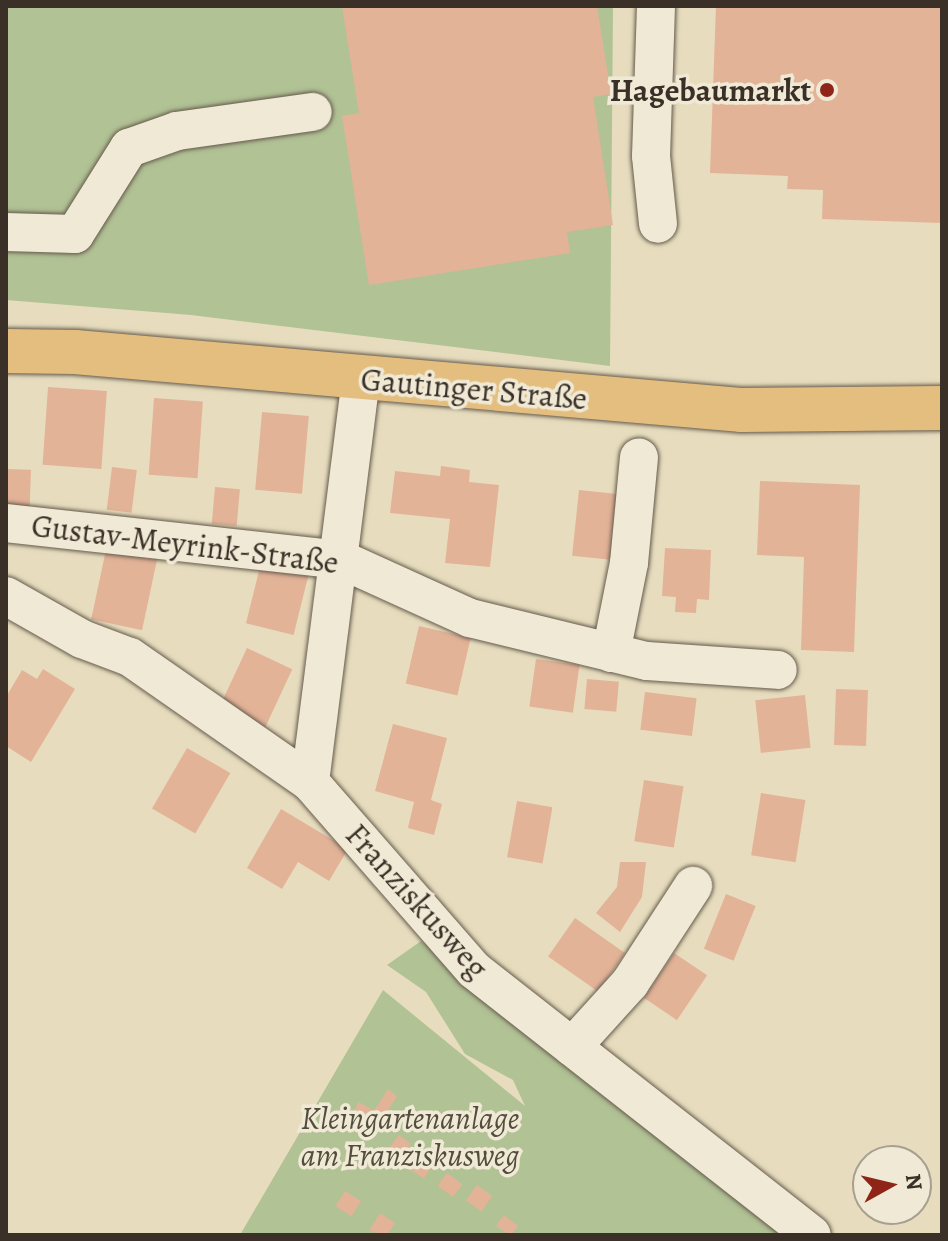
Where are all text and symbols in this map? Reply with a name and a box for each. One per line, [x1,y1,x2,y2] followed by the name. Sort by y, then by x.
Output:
[610,71,811,109] place label: Hagebaumarkt
[818,81,836,99] marker: Hagebaumarkt
[359,360,589,418] street label: Gautinger Straße
[29,506,341,582] street label: Gustav-Meyrink-Straße
[338,816,496,986] street label: Franziskusweg
[301,1100,519,1175] park label: Kleingartenanlage am Franziskusweg
[852,1145,932,1225] north arrow
[898,1172,930,1192] text: N

